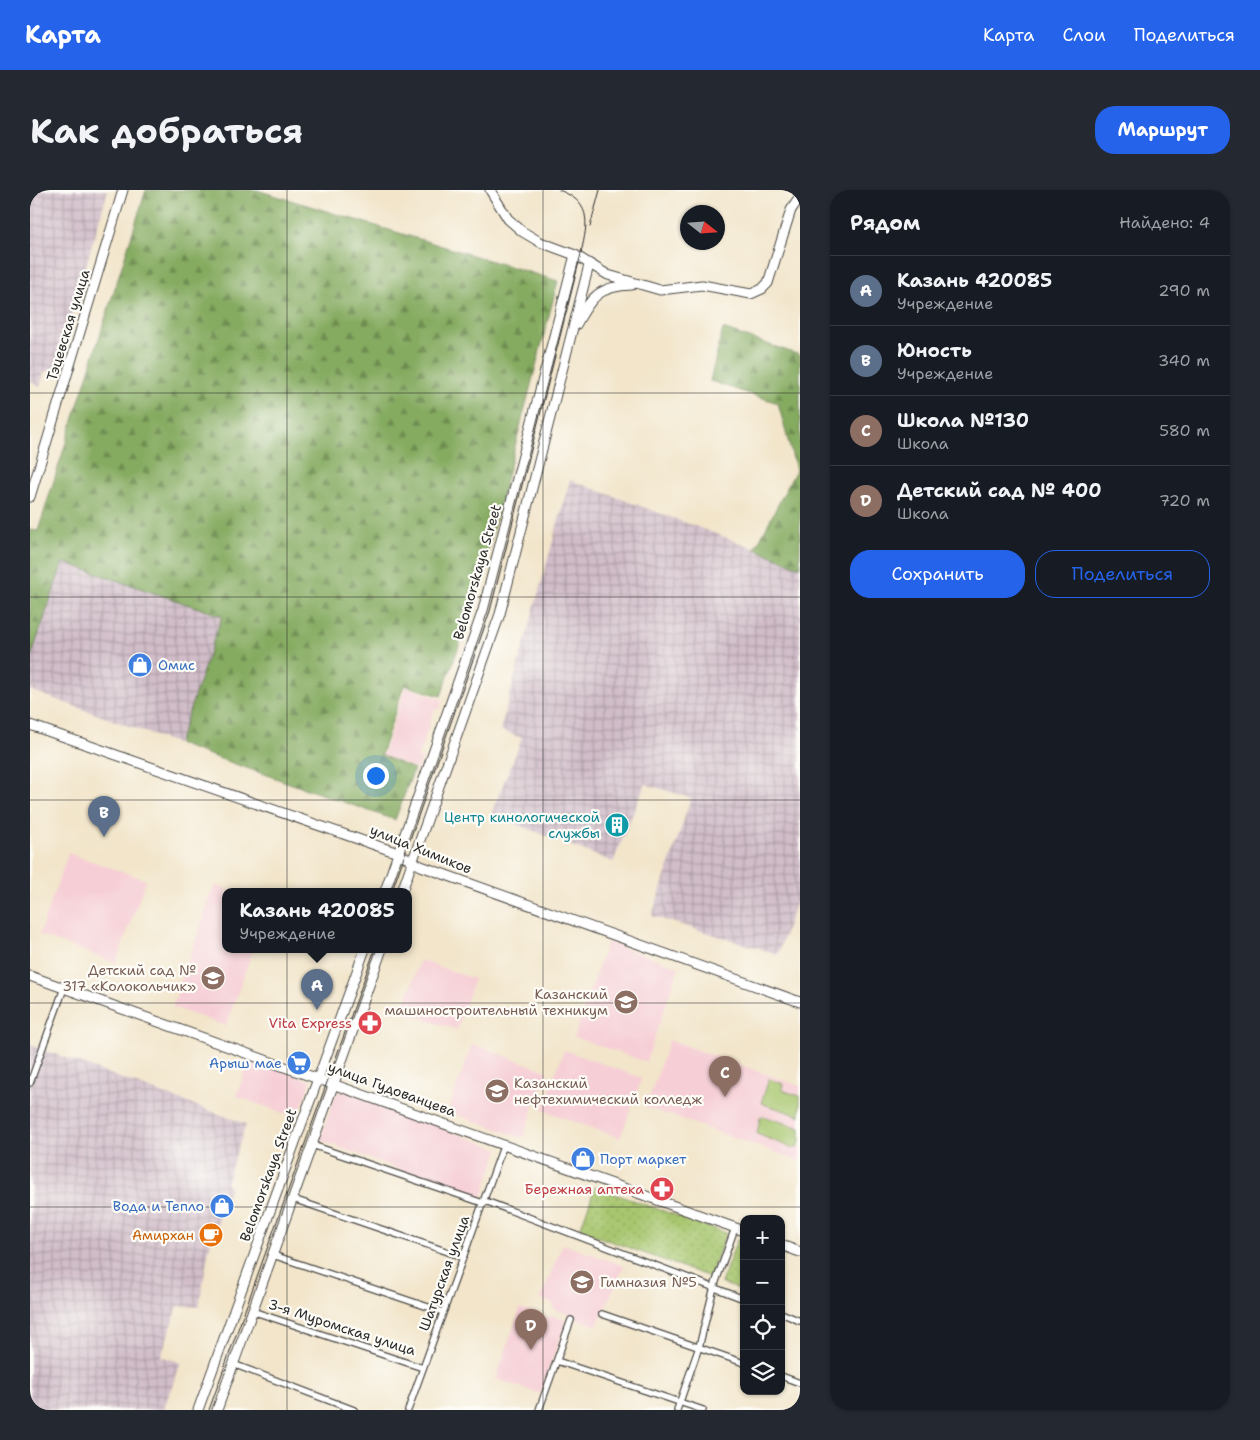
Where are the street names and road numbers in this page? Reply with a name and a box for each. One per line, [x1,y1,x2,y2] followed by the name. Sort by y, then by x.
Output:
[42,267,94,383] street label: Тэцевская улица
[449,502,505,642] street label: Belomorskaya Street
[368,820,474,878] street label: улица Химиков
[326,1057,459,1121] street label: улица Гудованцева
[236,1106,300,1244] street label: Belomorskaya Street
[415,1212,473,1333] street label: Шатурская улица
[266,1295,418,1359] street label: 3-я Муромская улица

